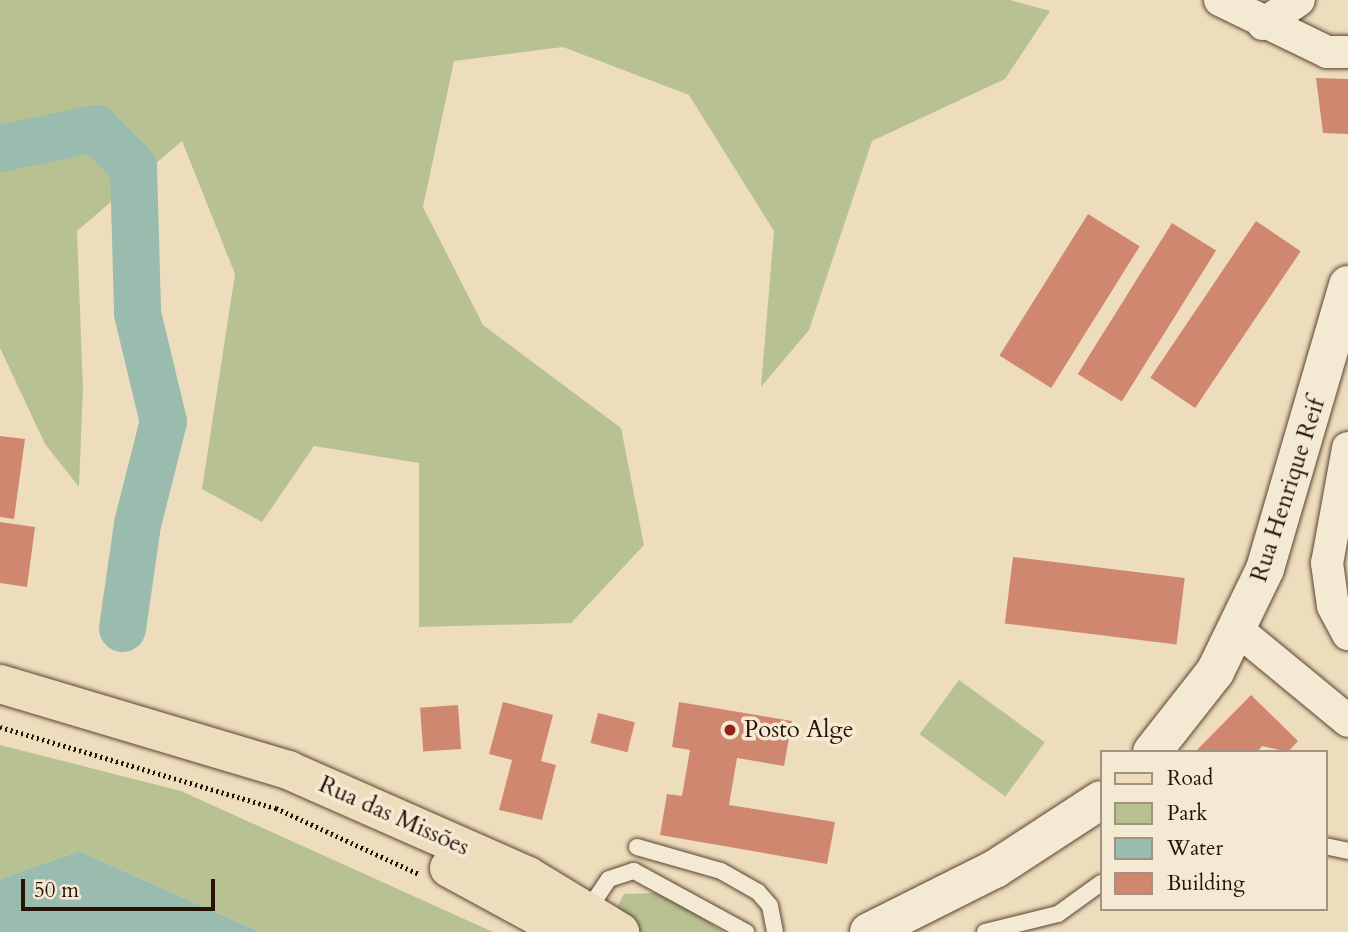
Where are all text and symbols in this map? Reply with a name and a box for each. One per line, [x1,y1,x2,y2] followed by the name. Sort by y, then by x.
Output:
[1245,394,1331,586] street label: Rua Henrique Reif
[744,716,854,744] place label: Posto Alge
[722,722,738,738] marker: Posto Alge
[1100,750,1327,911] legend
[1167,764,1213,793] text: Road
[314,770,474,862] street label: Rua das Missões
[1167,799,1207,828] text: Park
[1167,834,1223,863] text: Water
[24,866,219,910] scale bar
[1167,869,1245,898] text: Building
[34,876,79,905] text: 50 m

